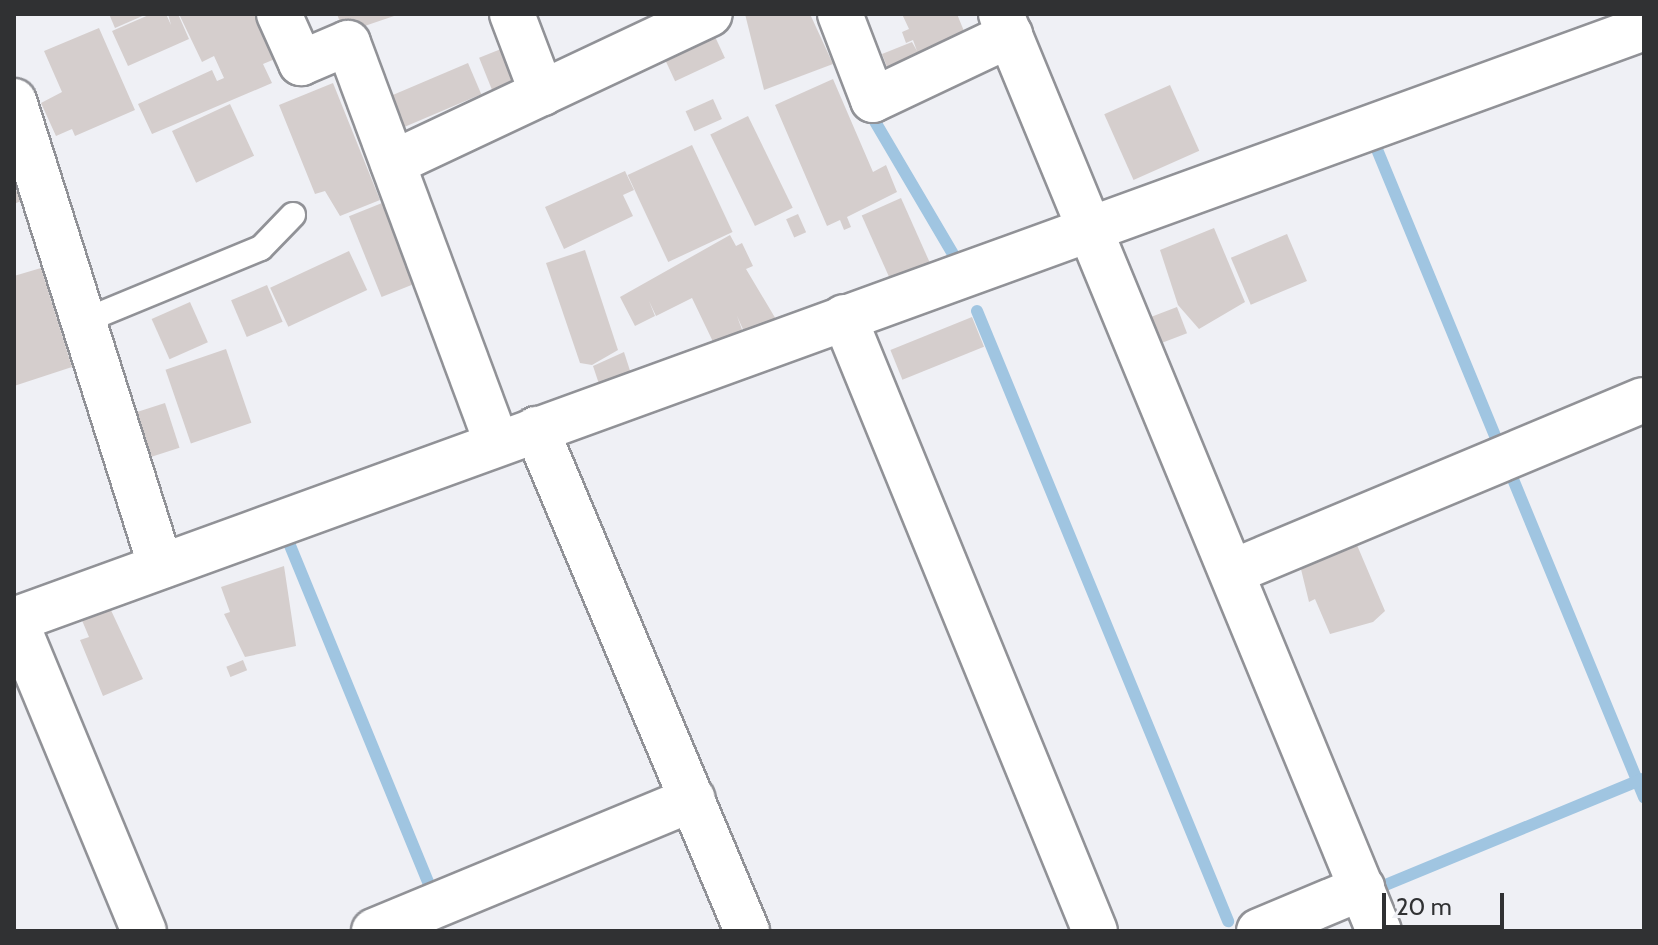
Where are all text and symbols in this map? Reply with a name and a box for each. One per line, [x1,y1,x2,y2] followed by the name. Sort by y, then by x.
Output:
[1386,877,1508,927] scale bar
[1396,892,1452,921] text: 20 m

